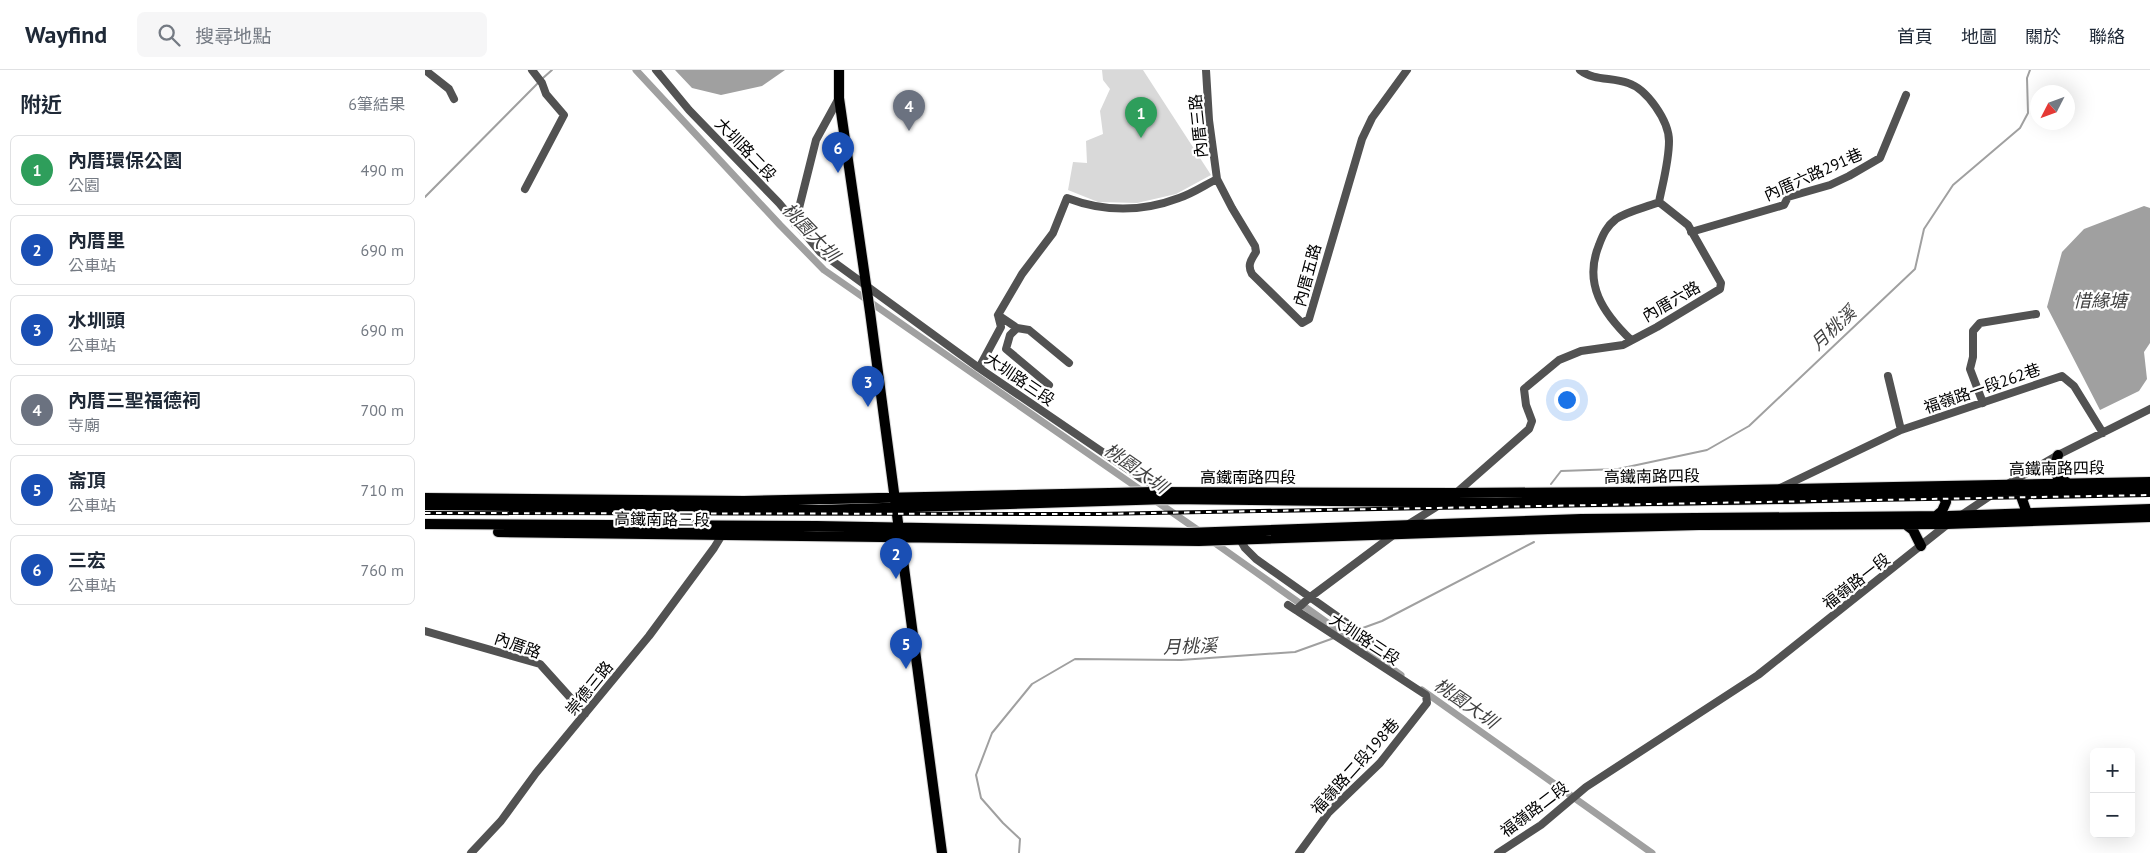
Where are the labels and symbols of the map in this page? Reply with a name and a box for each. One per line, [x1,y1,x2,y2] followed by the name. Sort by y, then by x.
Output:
[2030,85,2075,130] north arrow
[893,90,925,131] pin: 4
[1185,93,1211,159] street label: 內厝三路
[1125,97,1157,138] pin: 1
[711,113,781,185] street label: 大圳路二段
[822,132,854,173] pin: 6
[1760,143,1866,205] street label: 內厝六路291巷
[778,198,846,268] water label: 桃園大圳
[1289,241,1325,309] street label: 內厝五路
[1638,276,1704,326] street label: 內厝六路
[2073,289,2130,312] water label: 惜緣塘
[1805,299,1863,355] water label: 月桃溪
[981,348,1059,410] street label: 大圳路三段
[1921,359,2043,417] street label: 福嶺路一段262巷
[852,366,884,407] pin: 3
[1554,387,1580,413] your location
[1100,438,1175,500] water label: 桃園大圳
[2009,457,2105,479] street label: 高鐵南路四段
[1604,465,1700,487] street label: 高鐵南路四段
[1200,467,1296,487] street label: 高鐵南路四段
[614,508,710,530] street label: 高鐵南路三段
[880,538,912,579] pin: 2
[1818,548,1894,614] street label: 福嶺路一段
[1326,609,1404,669] street label: 大圳路三段
[492,628,544,662] street label: 內厝路
[890,628,922,669] pin: 5
[1163,633,1220,658] water label: 月桃溪
[561,657,617,719] street label: 崇德三路
[1430,673,1505,735] water label: 桃園大圳
[1307,714,1403,818] street label: 福嶺路二段198巷
[1496,777,1572,841] street label: 福嶺路二段

